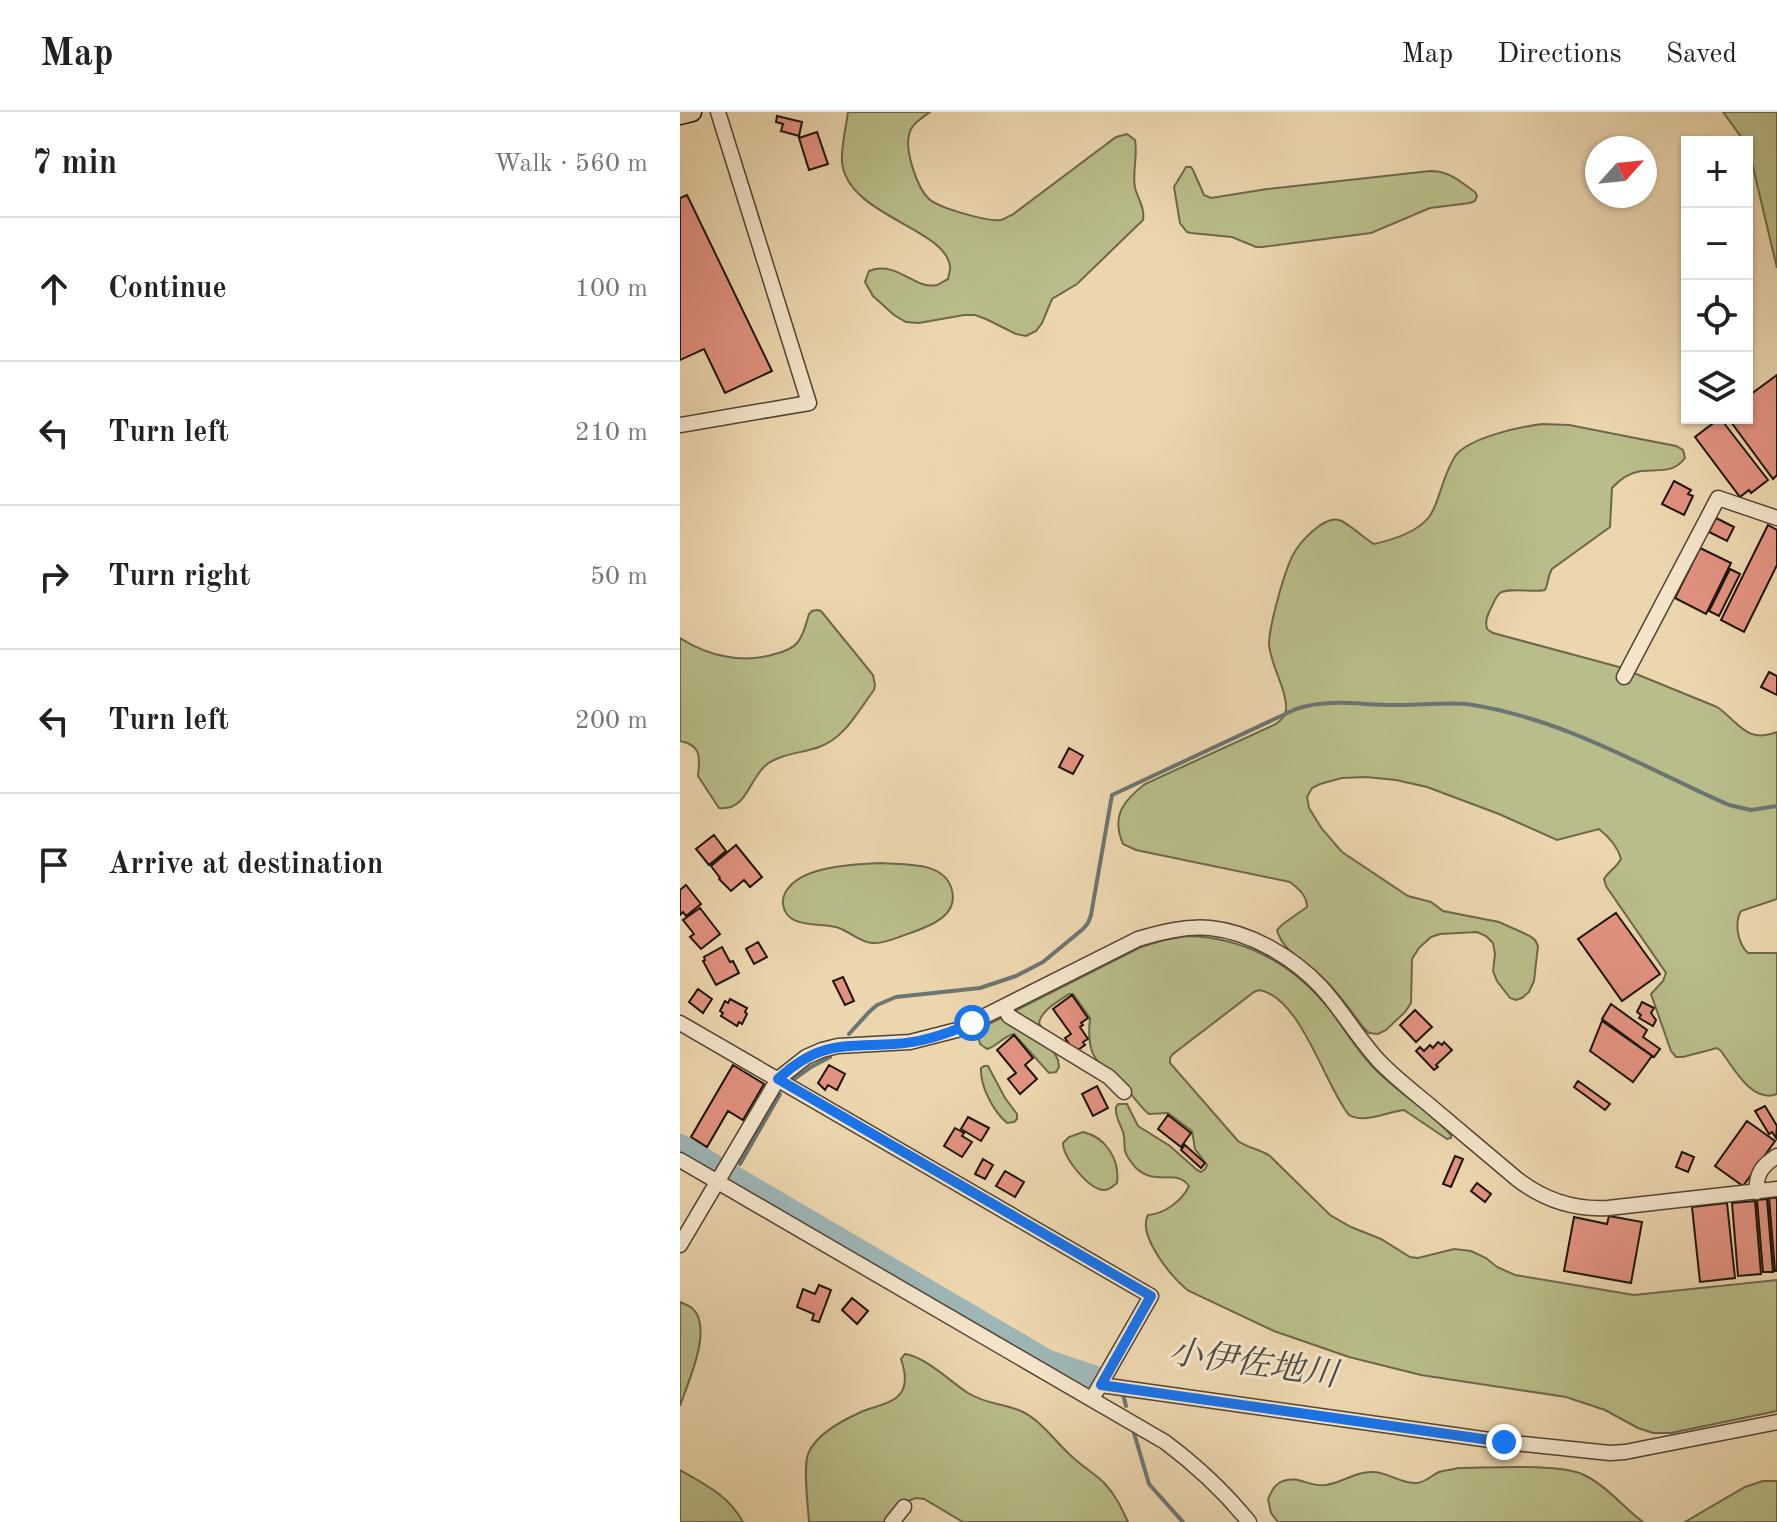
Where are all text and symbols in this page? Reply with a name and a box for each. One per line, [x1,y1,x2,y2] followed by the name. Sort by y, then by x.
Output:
[40,36,114,74] text: Map
[1401,41,1453,69] text: Map
[1497,41,1622,69] text: Directions
[1666,41,1737,69] text: Saved
[1585,136,1657,208] north arrow
[1681,136,1753,424] map controls
[1681,136,1753,208] button: +
[32,147,117,181] text: 7 min
[494,151,648,177] text: Walk · 560 m
[1681,208,1753,280] button: −
[32,267,76,311] icon: ahead
[108,274,227,304] text: Continue
[575,276,648,302] text: 100 m
[1681,280,1753,352] button: locate
[1681,352,1753,424] button: layers
[32,411,76,455] icon: left
[108,418,229,448] text: Turn left
[575,420,648,446] text: 210 m
[32,555,76,599] icon: right
[108,562,250,592] text: Turn right
[590,564,648,590] text: 50 m
[32,699,76,743] icon: left
[108,706,229,736] text: Turn left
[575,708,648,734] text: 200 m
[32,843,76,887] icon: arrive
[108,850,383,880] text: Arrive at destination
[954,1005,990,1041] route start
[1166,1333,1344,1394] water label: 小伊佐地川
[1486,1424,1522,1460] route end

